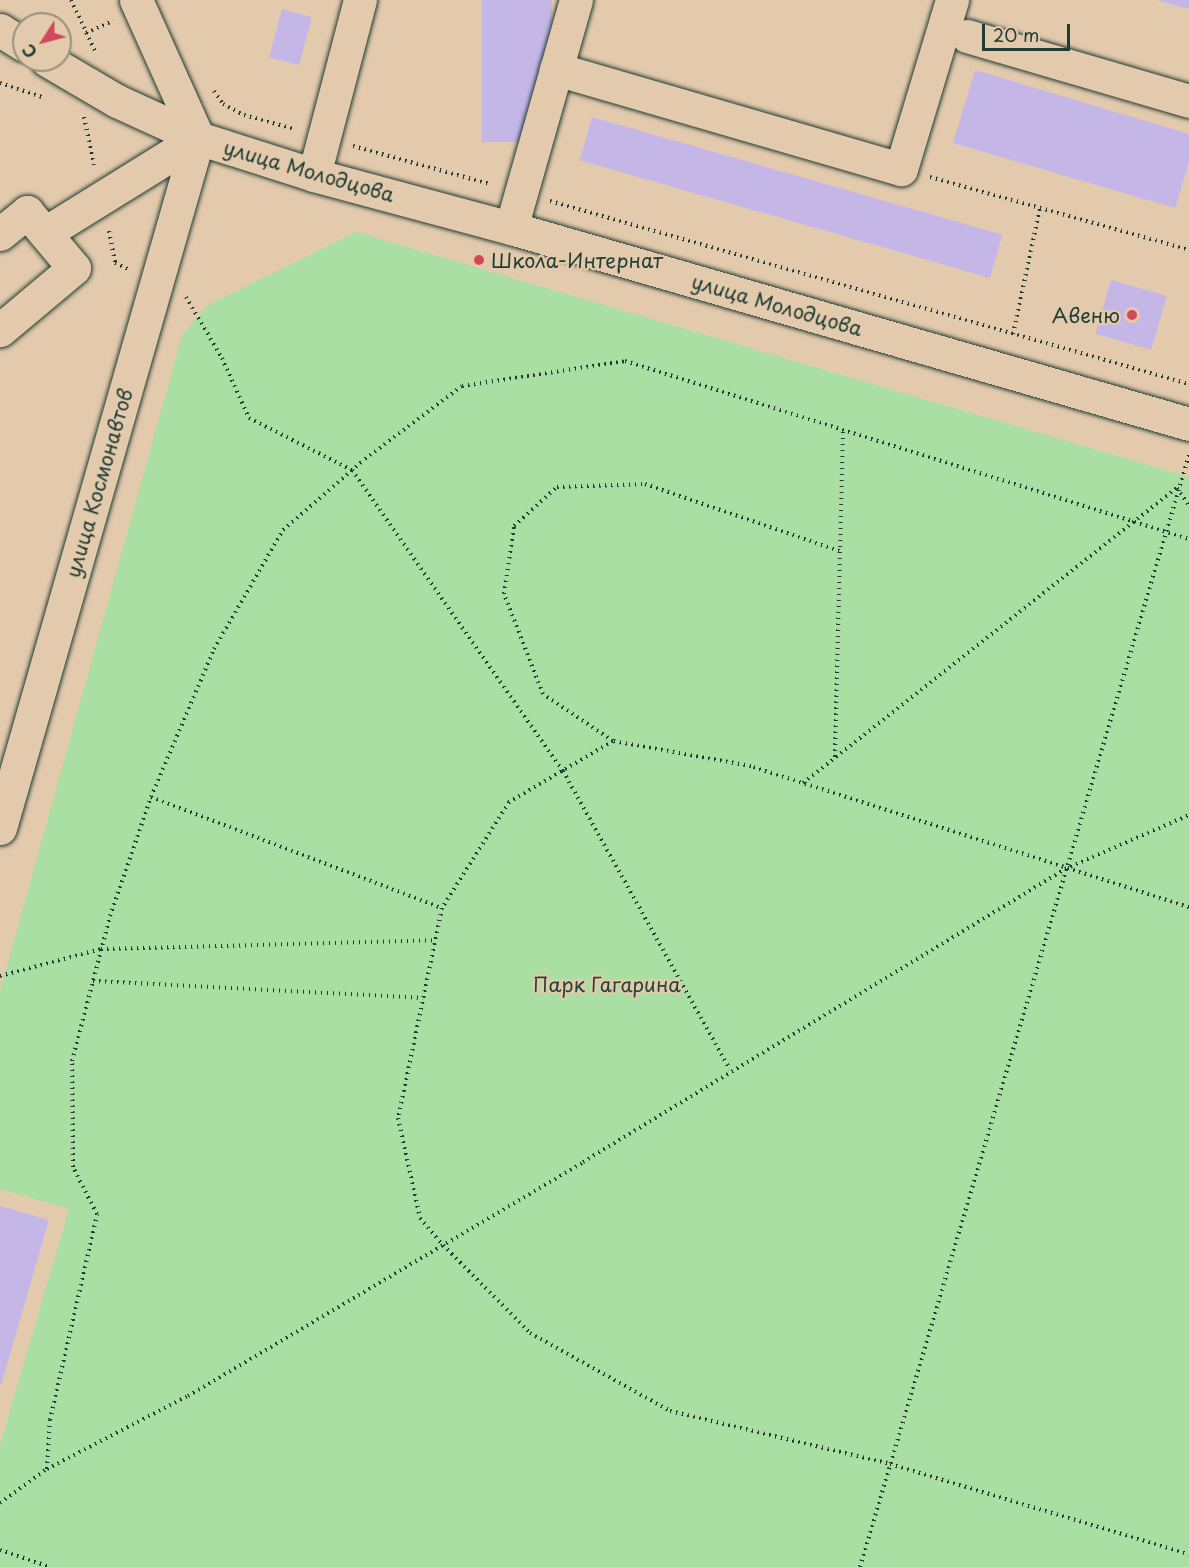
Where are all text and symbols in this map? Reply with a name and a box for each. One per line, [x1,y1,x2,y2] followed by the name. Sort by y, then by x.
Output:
[12,12,72,72] north arrow
[985,12,1074,50] scale bar
[993,21,1039,48] text: 20 m
[16,39,42,63] text: С
[220,135,398,207] street label: улица Молодцова
[491,248,663,272] place label: Школа-Интернат
[472,253,486,267] marker: Школа-Интернат
[688,269,866,341] street label: улица Молодцова
[1052,303,1120,327] place label: Авеню
[1125,308,1139,322] marker: Авеню
[60,385,138,581] street label: улица Космонавтов
[533,972,681,996] park label: Парк Гагарина

